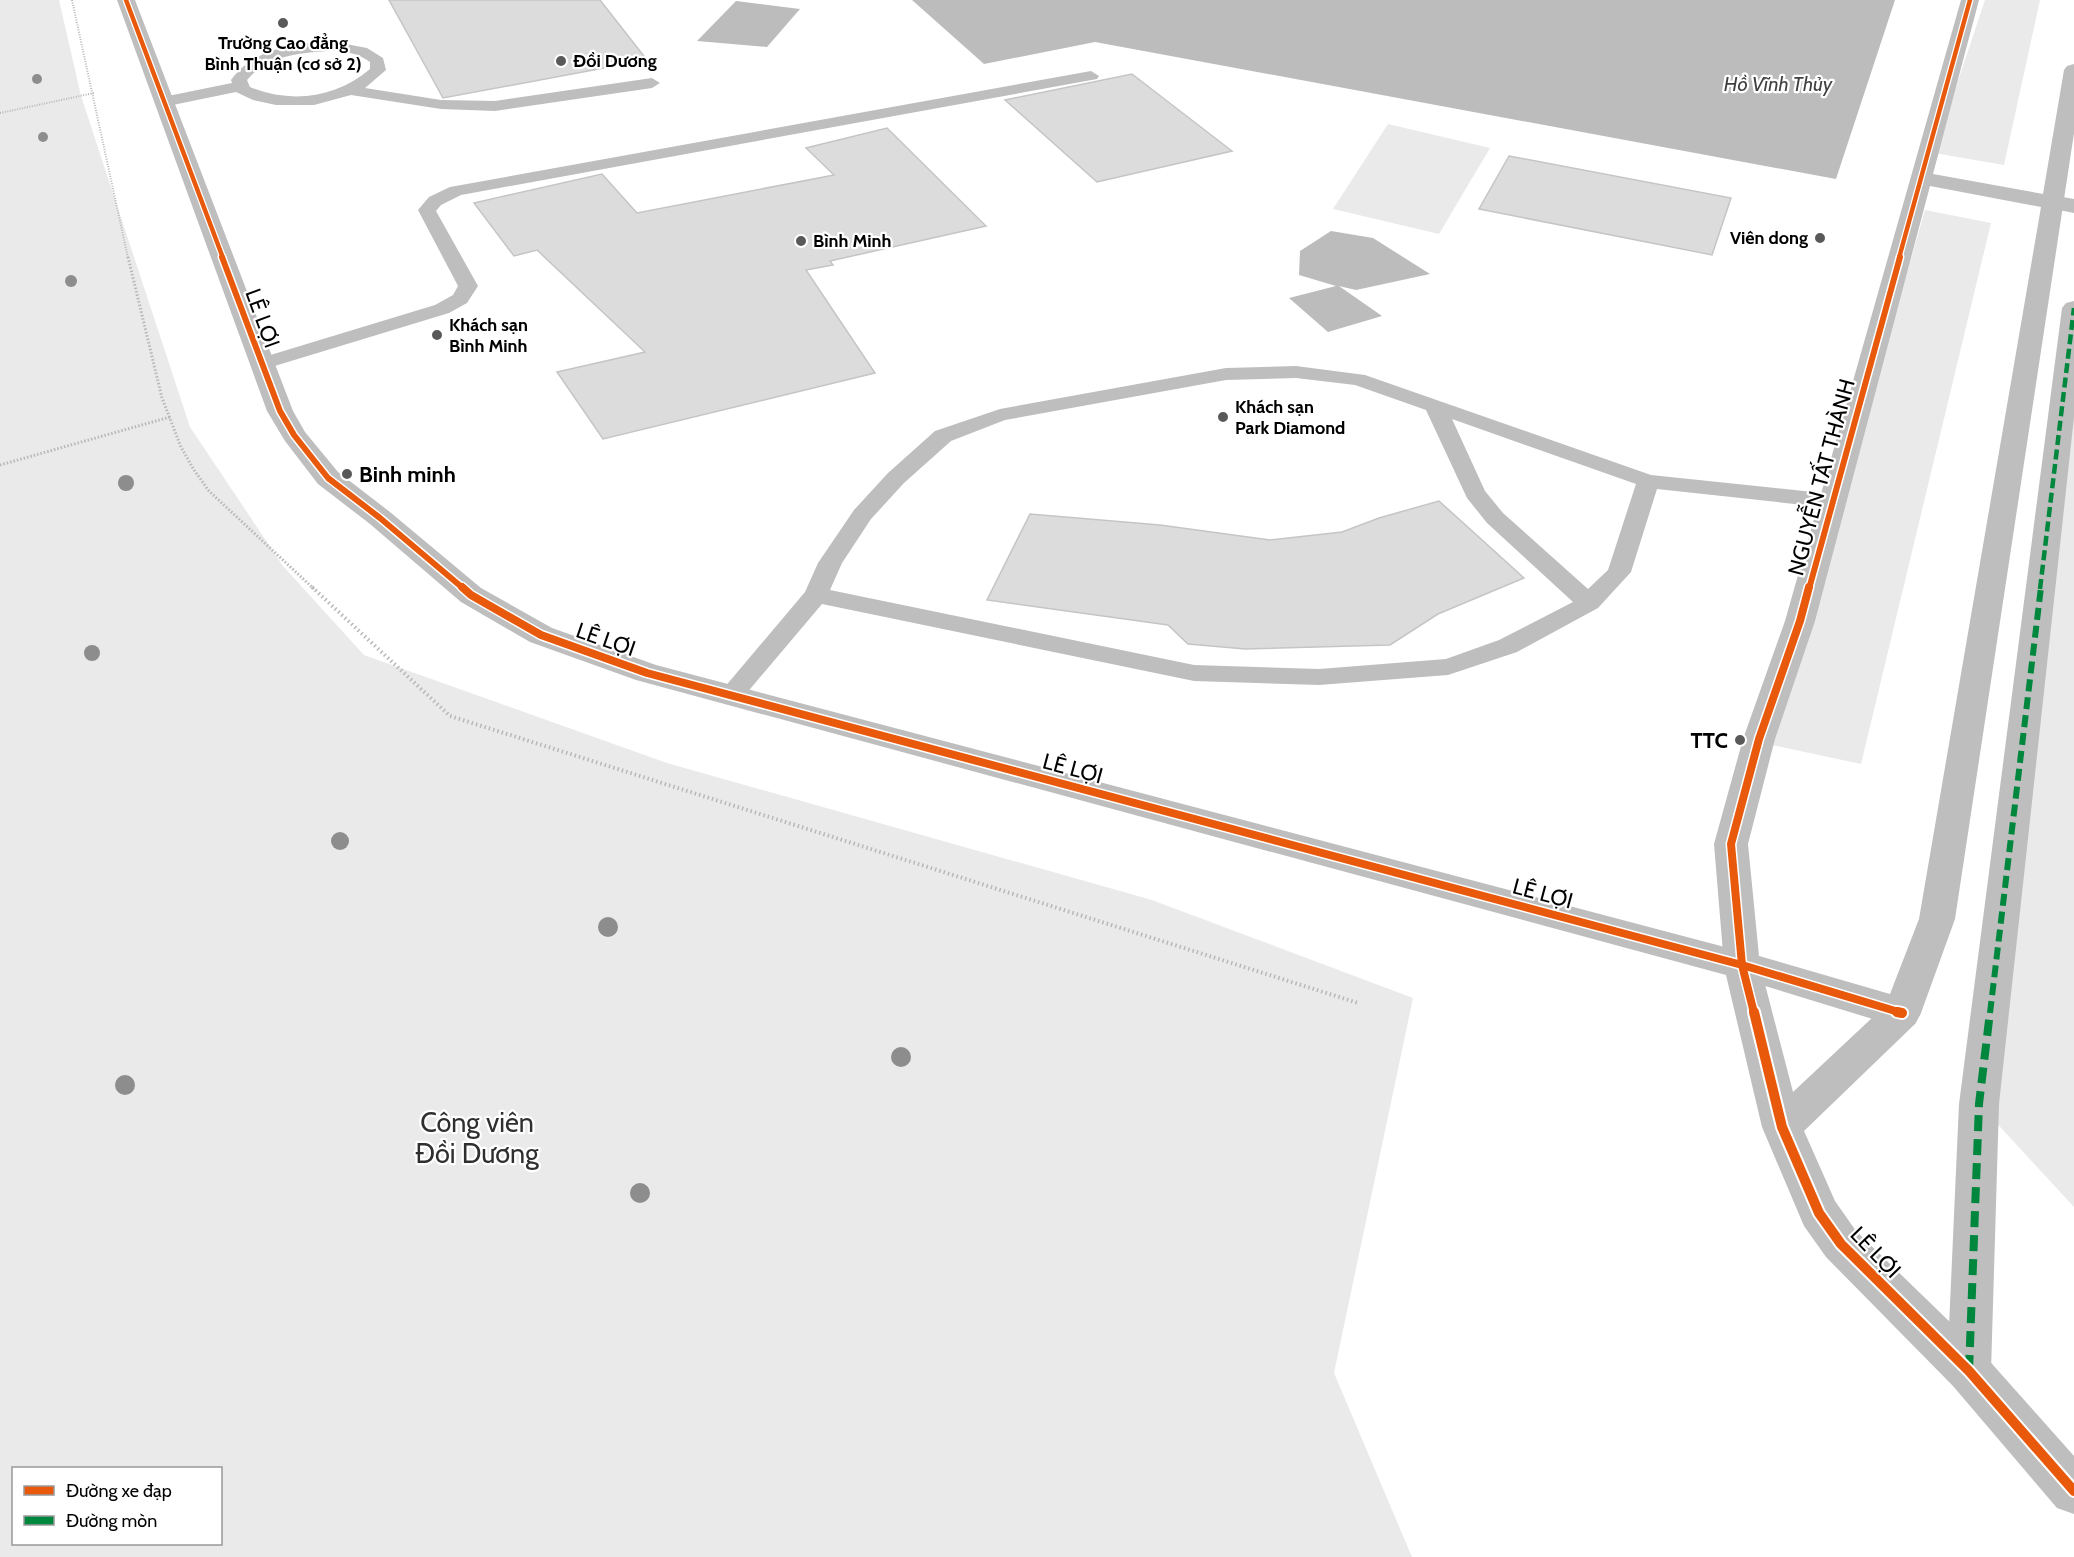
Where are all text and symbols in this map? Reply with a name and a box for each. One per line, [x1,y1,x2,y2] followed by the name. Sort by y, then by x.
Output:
[276,16,290,30] marker: Trường Cao đẳng Bình Thuận (cơ sở 2)
[204,32,362,75] place label: Trường Cao đẳng Bình Thuận (cơ sở 2)
[573,50,657,72] place label: Đồi Dương
[554,54,568,68] marker: Đồi Dương
[1724,72,1833,96] water label: Hồ Vĩnh Thủy
[1730,227,1808,249] place label: Viên dong
[813,230,891,252] place label: Bình Minh
[1813,231,1827,245] marker: Viên dong
[794,234,808,248] marker: Bình Minh
[239,285,286,352] street label: LÊ LỢI
[449,314,528,357] place label: Khách sạn Bình Minh
[430,328,444,342] marker: Khách sạn Bình Minh
[1779,375,1861,579] street label: NGUYỄN TẤT THÀNH
[1235,396,1345,439] place label: Khách sạn Park Diamond
[1216,410,1230,424] marker: Khách sạn Park Diamond
[359,461,456,488] place label: Binh minh
[340,467,354,481] marker: Binh minh
[573,617,639,662] street label: LÊ LỢI
[1690,727,1728,754] place label: TTC
[1733,733,1747,747] marker: TTC
[1040,748,1106,789] street label: LÊ LỢI
[1510,873,1576,914] street label: LÊ LỢI
[415,1106,539,1170] park label: Công viên Đồi Dương
[1845,1221,1907,1284] street label: LÊ LỢI
[12,1467,222,1545] legend
[66,1480,172,1502] text: Đường xe đạp
[66,1510,157,1532] text: Đường mòn

